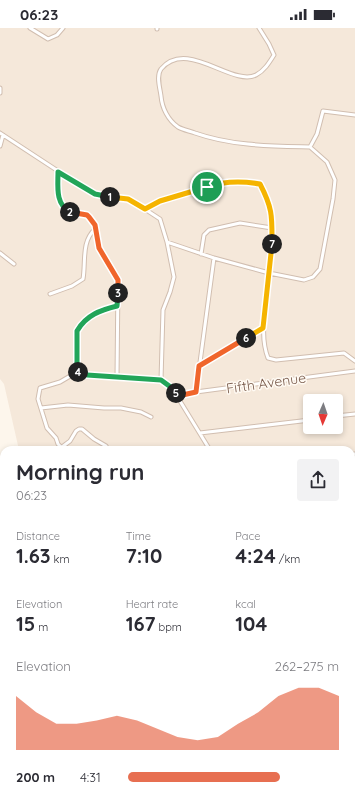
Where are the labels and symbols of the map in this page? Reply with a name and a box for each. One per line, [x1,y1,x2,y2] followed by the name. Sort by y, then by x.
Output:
[190,170,224,204] pin
[100,187,120,207] pin: 1
[60,202,80,222] pin: 2
[262,234,282,254] pin: 7
[108,283,128,303] pin: 3
[236,328,256,348] pin: 6
[68,362,88,382] pin: 4
[225,368,307,398] street label: Fifth Avenue
[166,383,186,403] pin: 5
[303,394,343,434] north arrow

